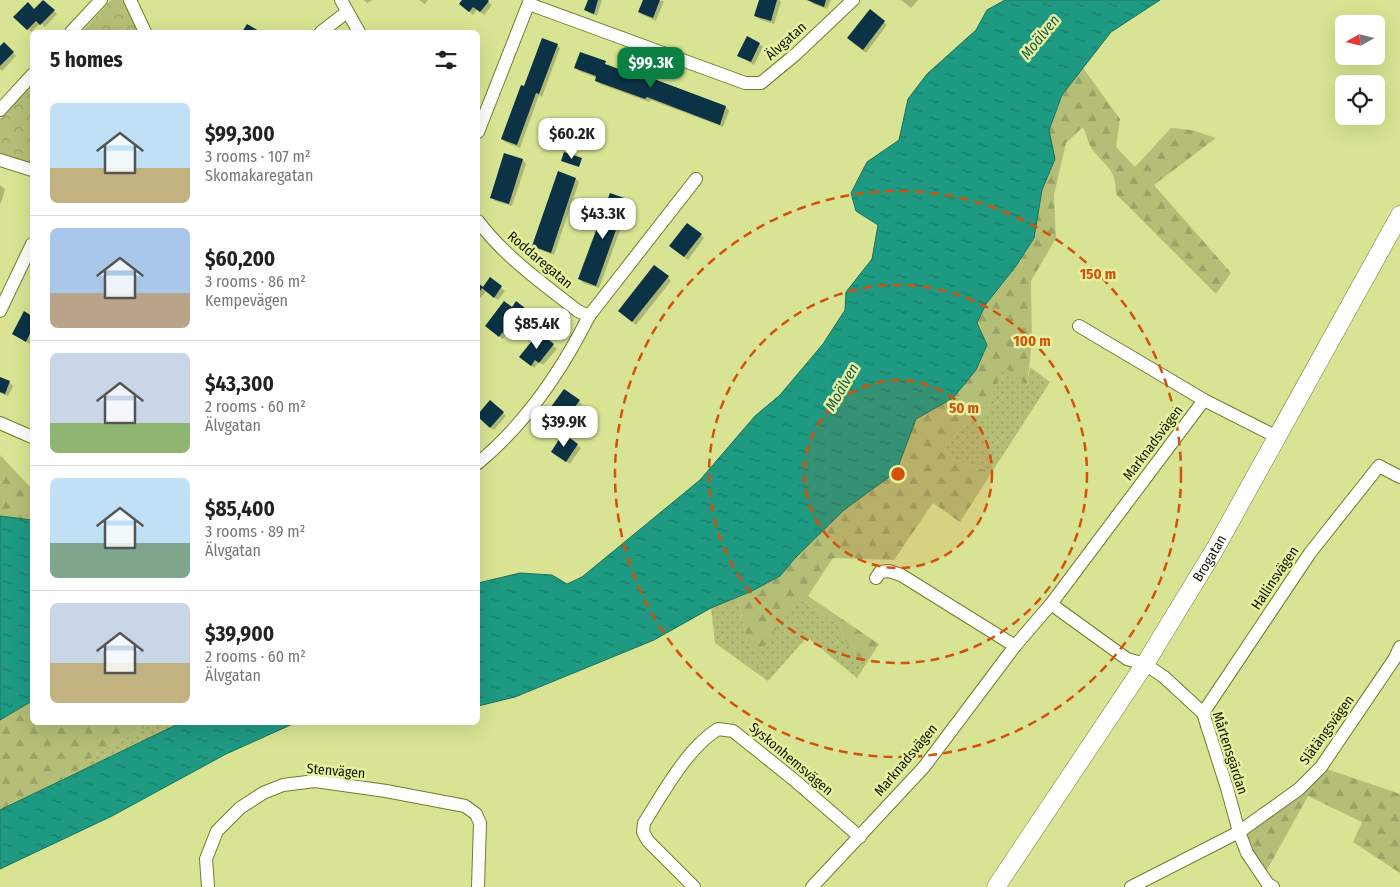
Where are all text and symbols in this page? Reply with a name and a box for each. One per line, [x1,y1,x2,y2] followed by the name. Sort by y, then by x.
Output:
[1017,11,1063,63] water label: Moälven
[1335,15,1385,65] north arrow
[1335,15,1385,125] map controls
[762,18,810,64] street label: Älvgatan
[432,46,460,74] icon: filters
[610,46,692,89] pin: $99.3K
[50,47,123,73] text: 5 homes
[628,53,674,72] text: $99.3K
[1335,75,1385,125] button: locate
[531,118,613,160] pin: $60.2K
[205,121,275,147] text: $99,300
[90,123,150,183] icon: home
[549,124,595,143] text: $60.2K
[205,147,311,166] text: 3 rooms · 107 m²
[205,166,313,185] text: Skomakaregatan
[562,198,644,240] pin: $43.3K
[581,204,625,223] text: $43.3K
[504,228,576,292] street label: Roddaregatan
[205,246,275,272] text: $60,200
[90,248,150,308] icon: home
[1080,265,1116,283] text: 150 m
[205,272,306,291] text: 3 rooms · 86 m²
[205,291,288,310] text: Kempevägen
[496,308,578,350] pin: $85.4K
[514,314,560,333] text: $85.4K
[1013,332,1051,350] text: 100 m
[821,360,863,414] water label: Moälven
[205,371,274,397] text: $43,300
[90,373,150,433] icon: home
[205,397,306,416] text: 2 rooms · 60 m²
[949,399,979,417] text: 50 m
[1119,402,1187,484] street label: Marknadsvägen
[523,406,605,448] pin: $39.9K
[542,412,586,431] text: $39.9K
[205,416,261,435] text: Älvgatan
[889,465,907,483] centre of rings
[205,496,275,522] text: $85,400
[90,498,150,558] icon: home
[205,522,305,541] text: 3 rooms · 89 m²
[1189,532,1230,585] street label: Brogatan
[205,541,261,560] text: Älvgatan
[1248,543,1302,613] street label: Hallinsvägen
[205,621,274,647] text: $39,900
[90,623,150,683] icon: home
[205,647,306,666] text: 2 rooms · 60 m²
[205,666,261,685] text: Älvgatan
[1296,692,1358,768] street label: Slätängsvägen
[1209,710,1251,796] street label: Mårtensgärdan
[746,719,836,799] street label: Syskonhemsvägen
[871,720,941,800] street label: Marknadsvägen
[306,760,366,782] street label: Stenvägen

